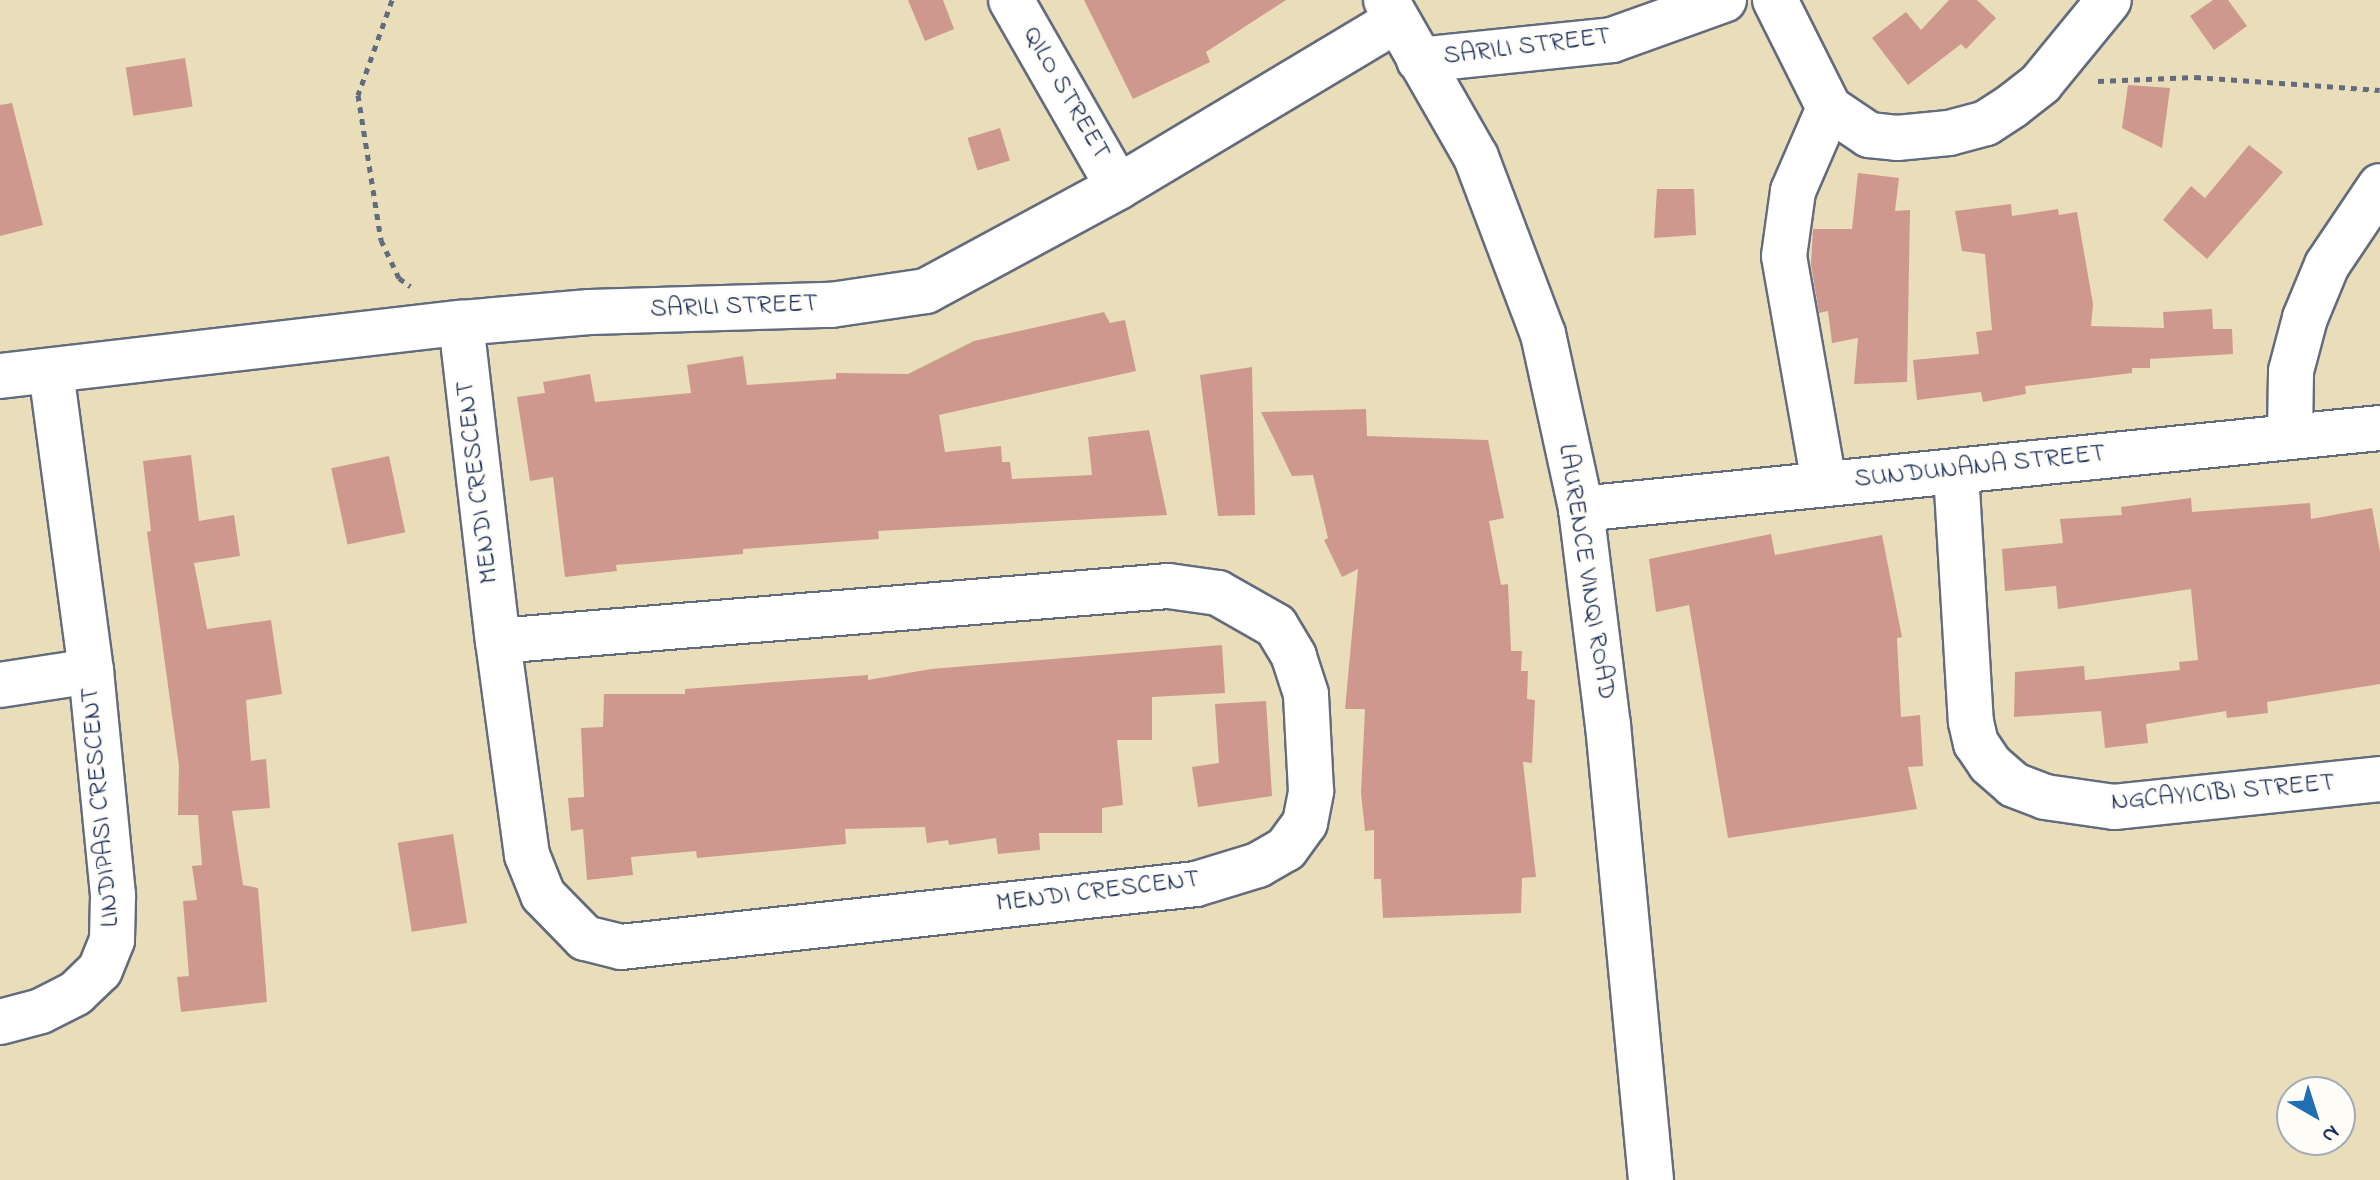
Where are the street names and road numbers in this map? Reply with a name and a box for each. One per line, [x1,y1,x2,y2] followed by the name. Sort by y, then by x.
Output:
[1014,22,1116,166] street label: QILO STREET
[1442,22,1612,74] street label: SARILI STREET
[650,289,818,327] street label: SARILI STREET
[451,379,507,585] street label: MENDI CRESCENT
[1853,439,2107,497] street label: SUNDUNANA STREET
[1549,442,1621,702] street label: LAURENCE VINQI ROAD
[76,686,128,928] street label: LINDIPASI CRESCENT
[2110,769,2336,819] street label: NGCAYICIBI STREET
[995,865,1201,921] street label: MENDI CRESCENT

